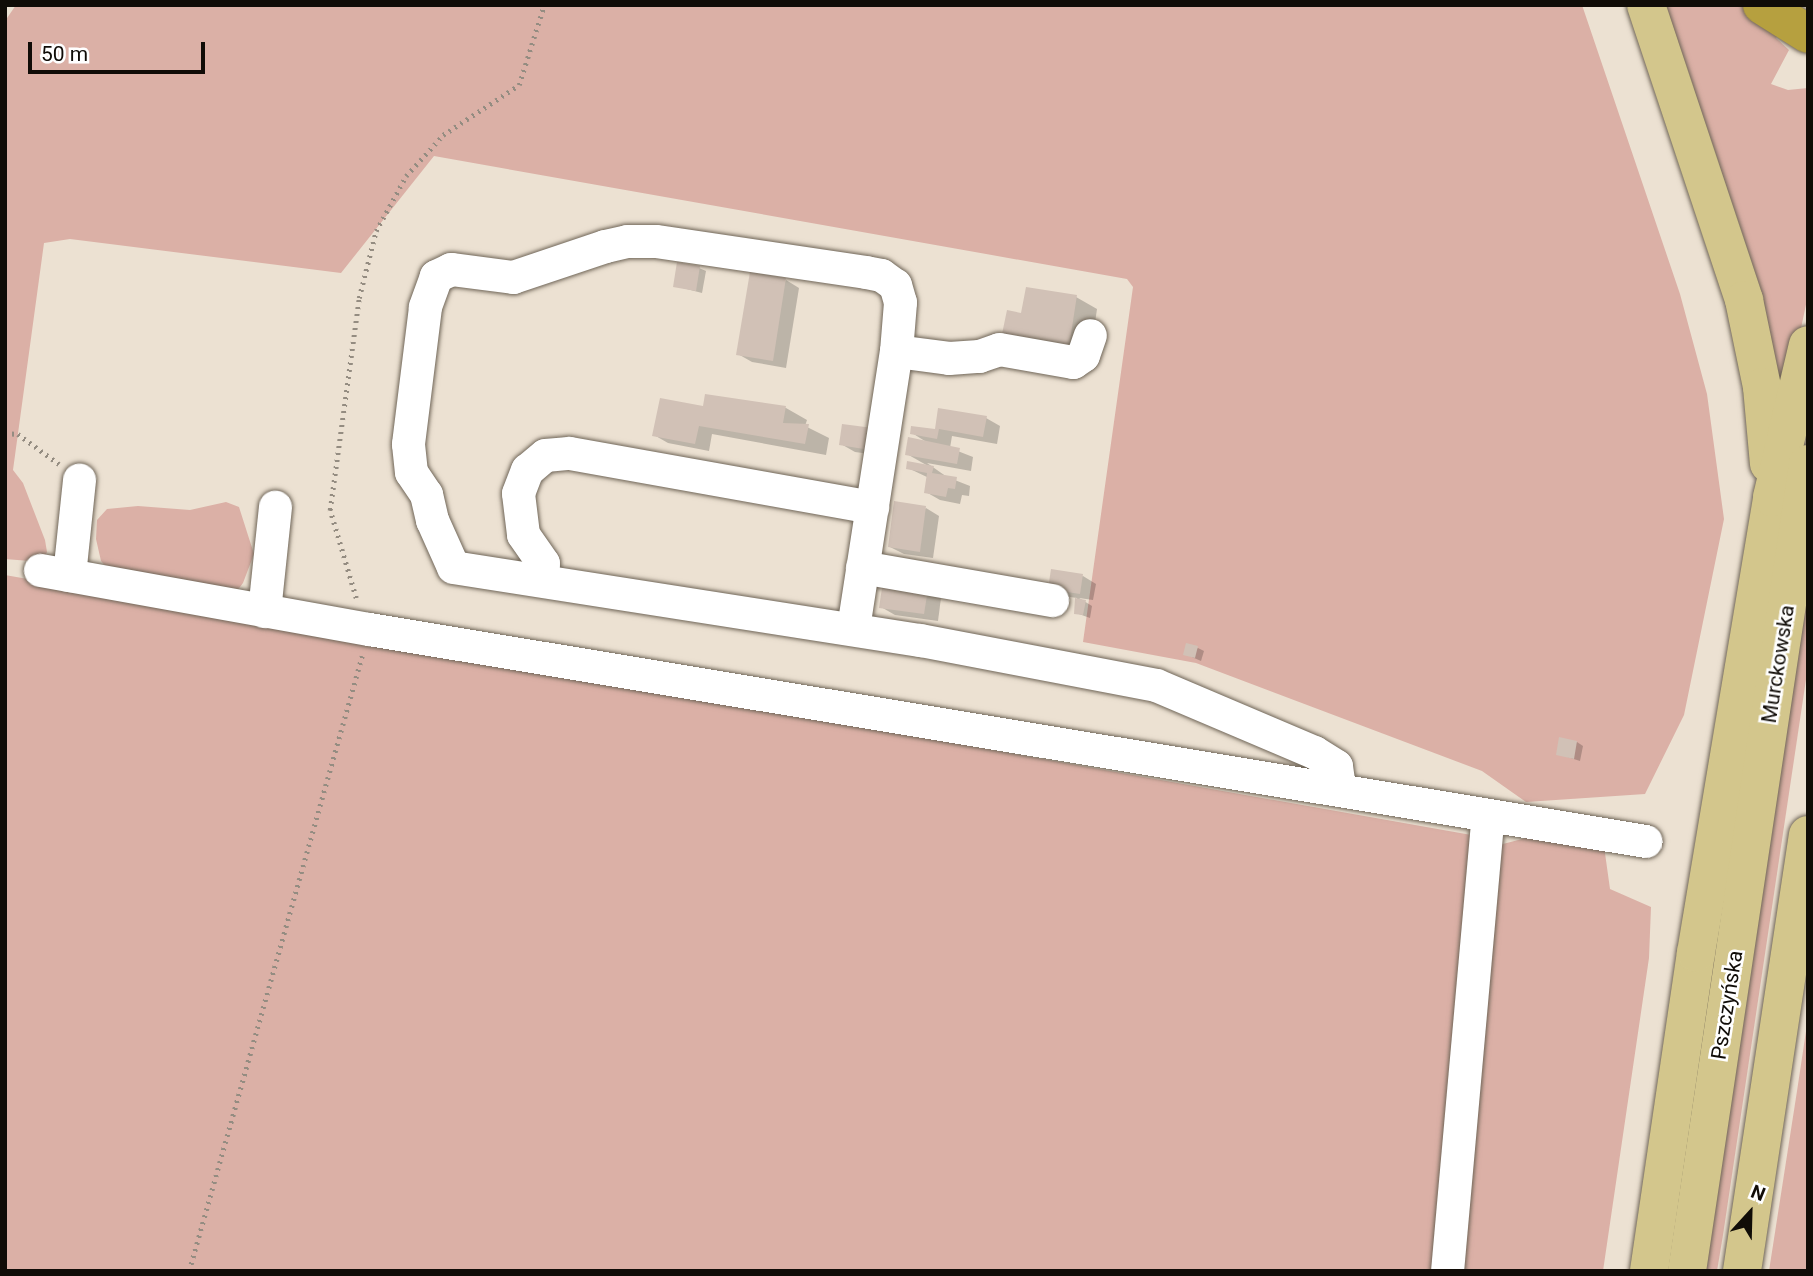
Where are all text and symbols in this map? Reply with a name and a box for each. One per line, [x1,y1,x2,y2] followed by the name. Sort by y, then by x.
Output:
[32,28,208,72] scale bar
[41,42,88,66] text: 50 m
[1756,603,1800,725] street label: Murckowska
[1706,949,1748,1061] street label: Pszczyńska
[1715,1178,1785,1248] north arrow
[1748,1180,1769,1206] text: N

